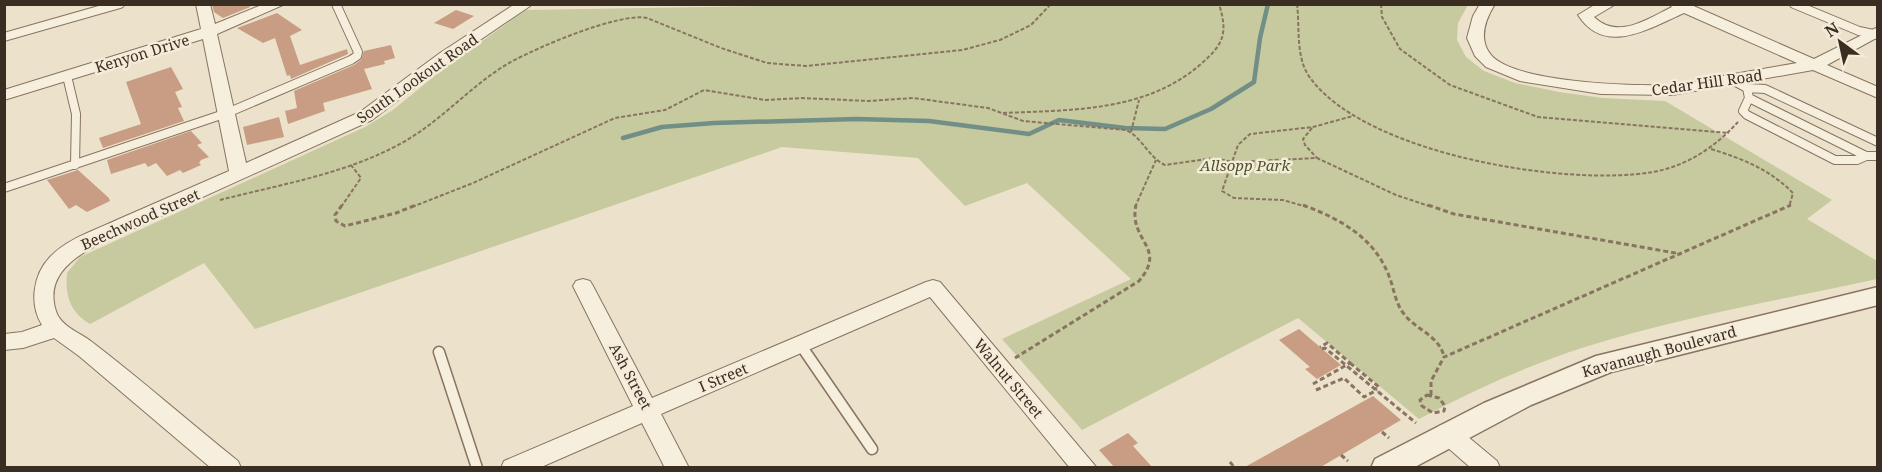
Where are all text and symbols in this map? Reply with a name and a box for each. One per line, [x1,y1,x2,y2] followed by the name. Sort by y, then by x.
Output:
[1810,12,1870,72] north arrow
[1821,17,1843,42] text: N
[92,29,192,77] street label: Kenyon Drive
[352,29,482,127] street label: South Lookout Road
[1650,64,1764,100] street label: Cedar Hill Road
[1199,155,1290,175] park label: Allsopp Park
[77,184,203,254] street label: Beechwood Street
[1579,321,1739,381] street label: Kavanaugh Boulevard
[970,334,1048,422] street label: Walnut Street
[605,339,657,413] street label: Ash Street
[696,358,750,396] street label: I Street

